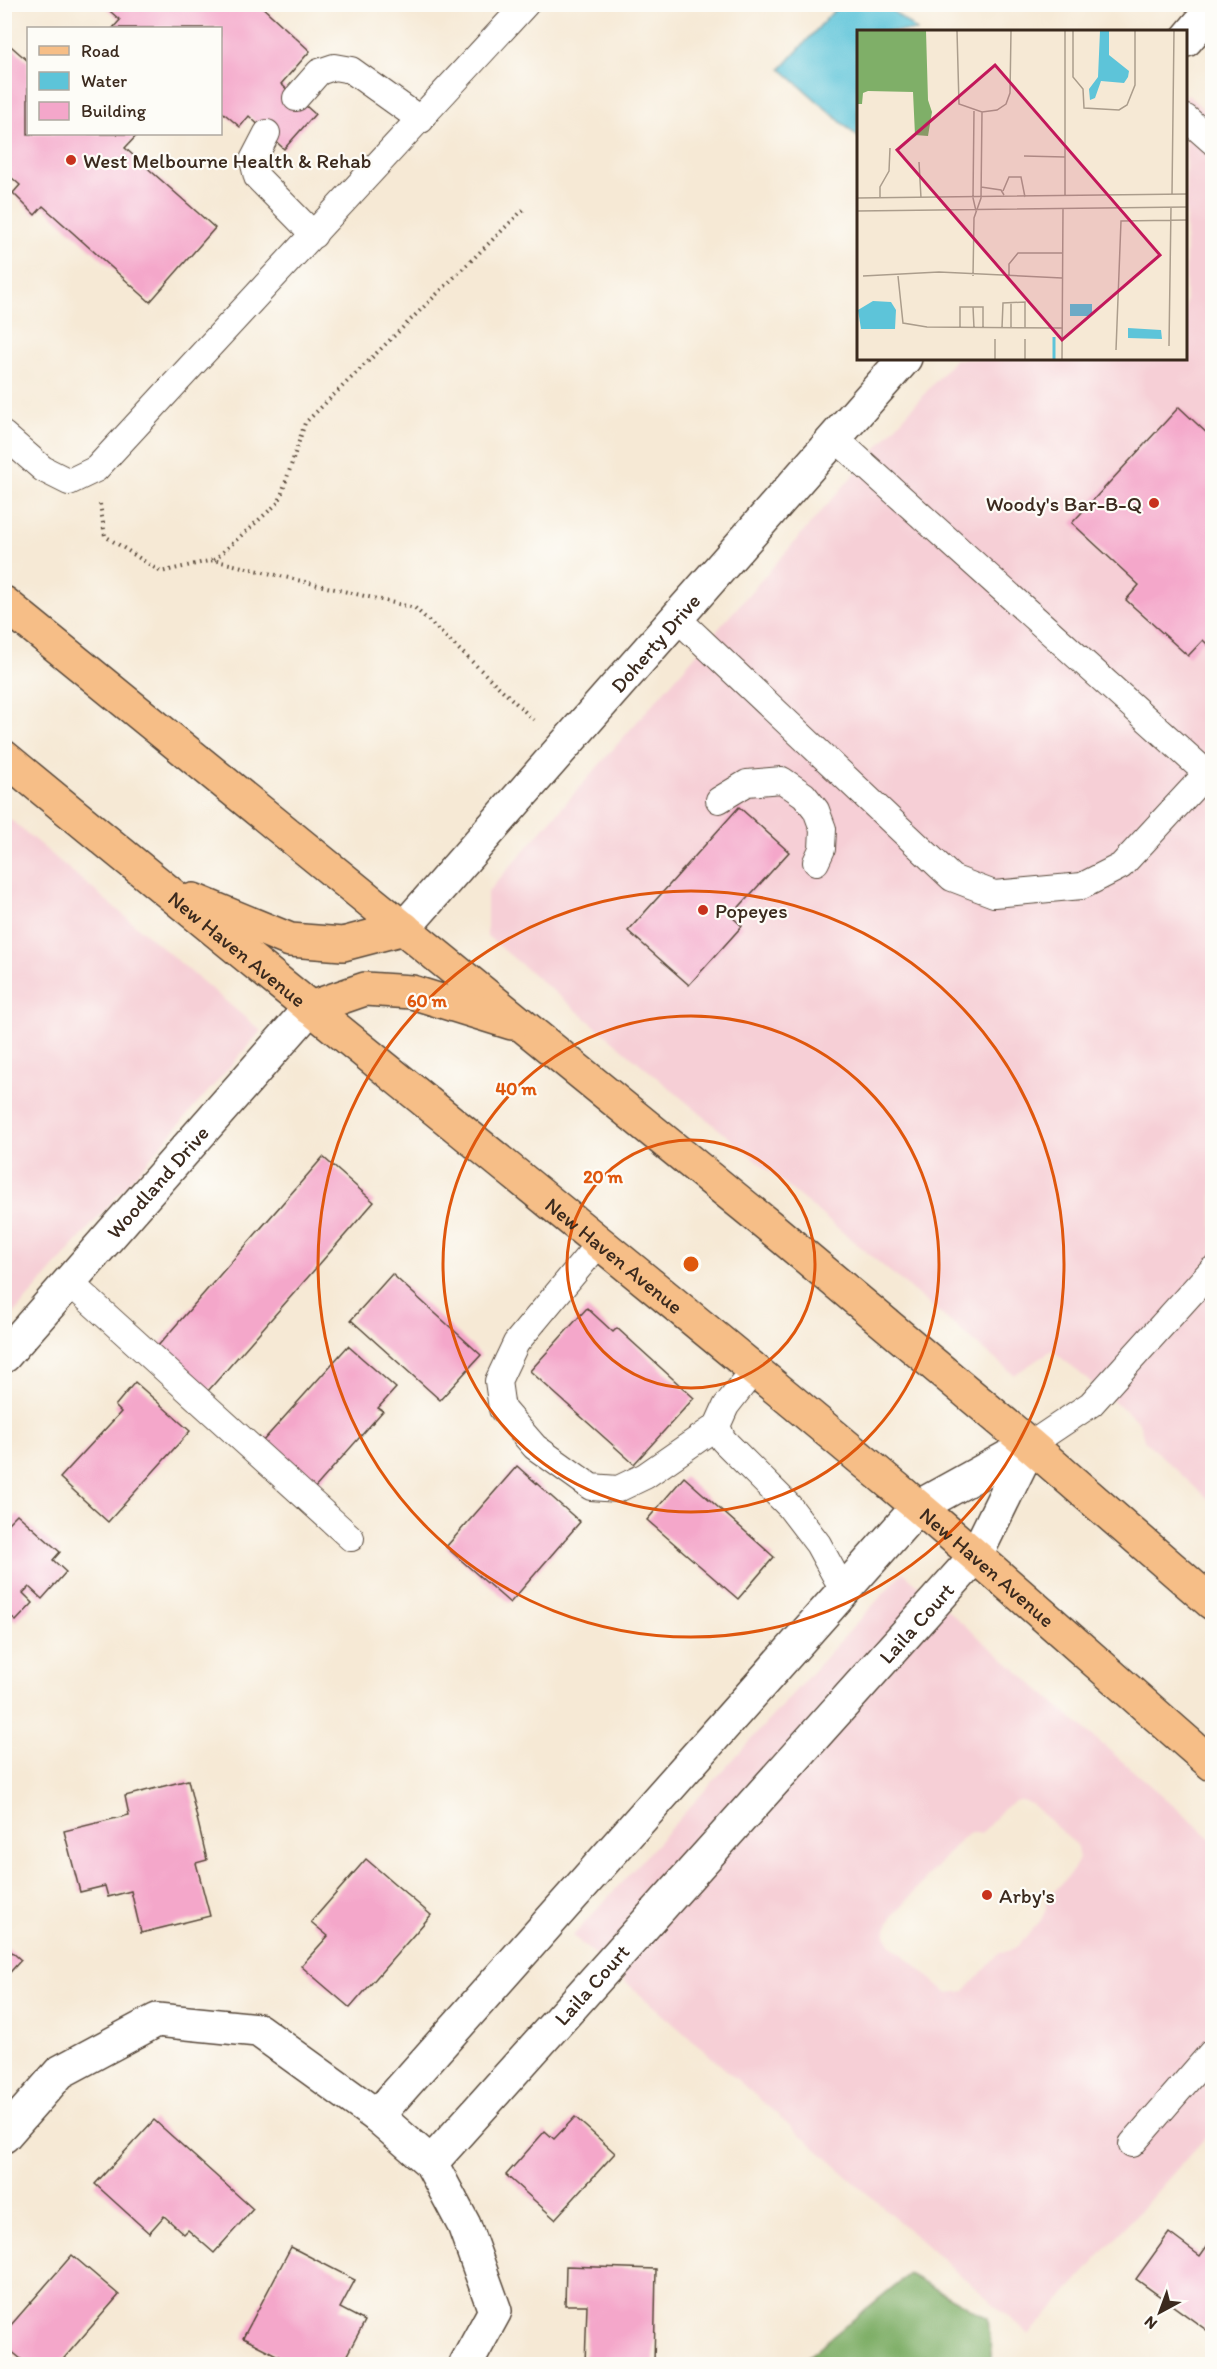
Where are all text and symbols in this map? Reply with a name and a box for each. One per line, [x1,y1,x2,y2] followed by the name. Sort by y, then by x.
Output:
[27,27,222,135] legend
[857,30,1187,360] inset map
[81,40,120,62] text: Road
[81,70,127,92] text: Water
[81,100,147,122] text: Building
[83,148,372,173] place label: West Melbourne Health & Rehab
[64,153,78,167] marker: West Melbourne Health & Rehab
[986,491,1142,516] place label: Woody's Bar-B-Q
[1147,496,1161,510] marker: Woody's Bar-B-Q
[605,588,705,697] street label: Doherty Drive
[164,885,312,1012] street label: New Haven Avenue
[715,898,788,923] place label: Popeyes
[696,903,710,917] marker: Popeyes
[407,990,448,1012] text: 60 m
[495,1078,537,1100] text: 40 m
[101,1120,214,1243] street label: Woodland Drive
[583,1166,624,1188] text: 20 m
[541,1192,688,1319] street label: New Haven Avenue
[681,1254,701,1274] centre of rings
[915,1501,1060,1632] street label: New Haven Avenue
[873,1577,959,1668] street label: Laila Court
[999,1883,1055,1908] place label: Arby's
[980,1888,994,1902] marker: Arby's
[549,1939,634,2030] street label: Laila Court
[1130,2282,1190,2342] north arrow
[1140,2312,1161,2334] text: N

